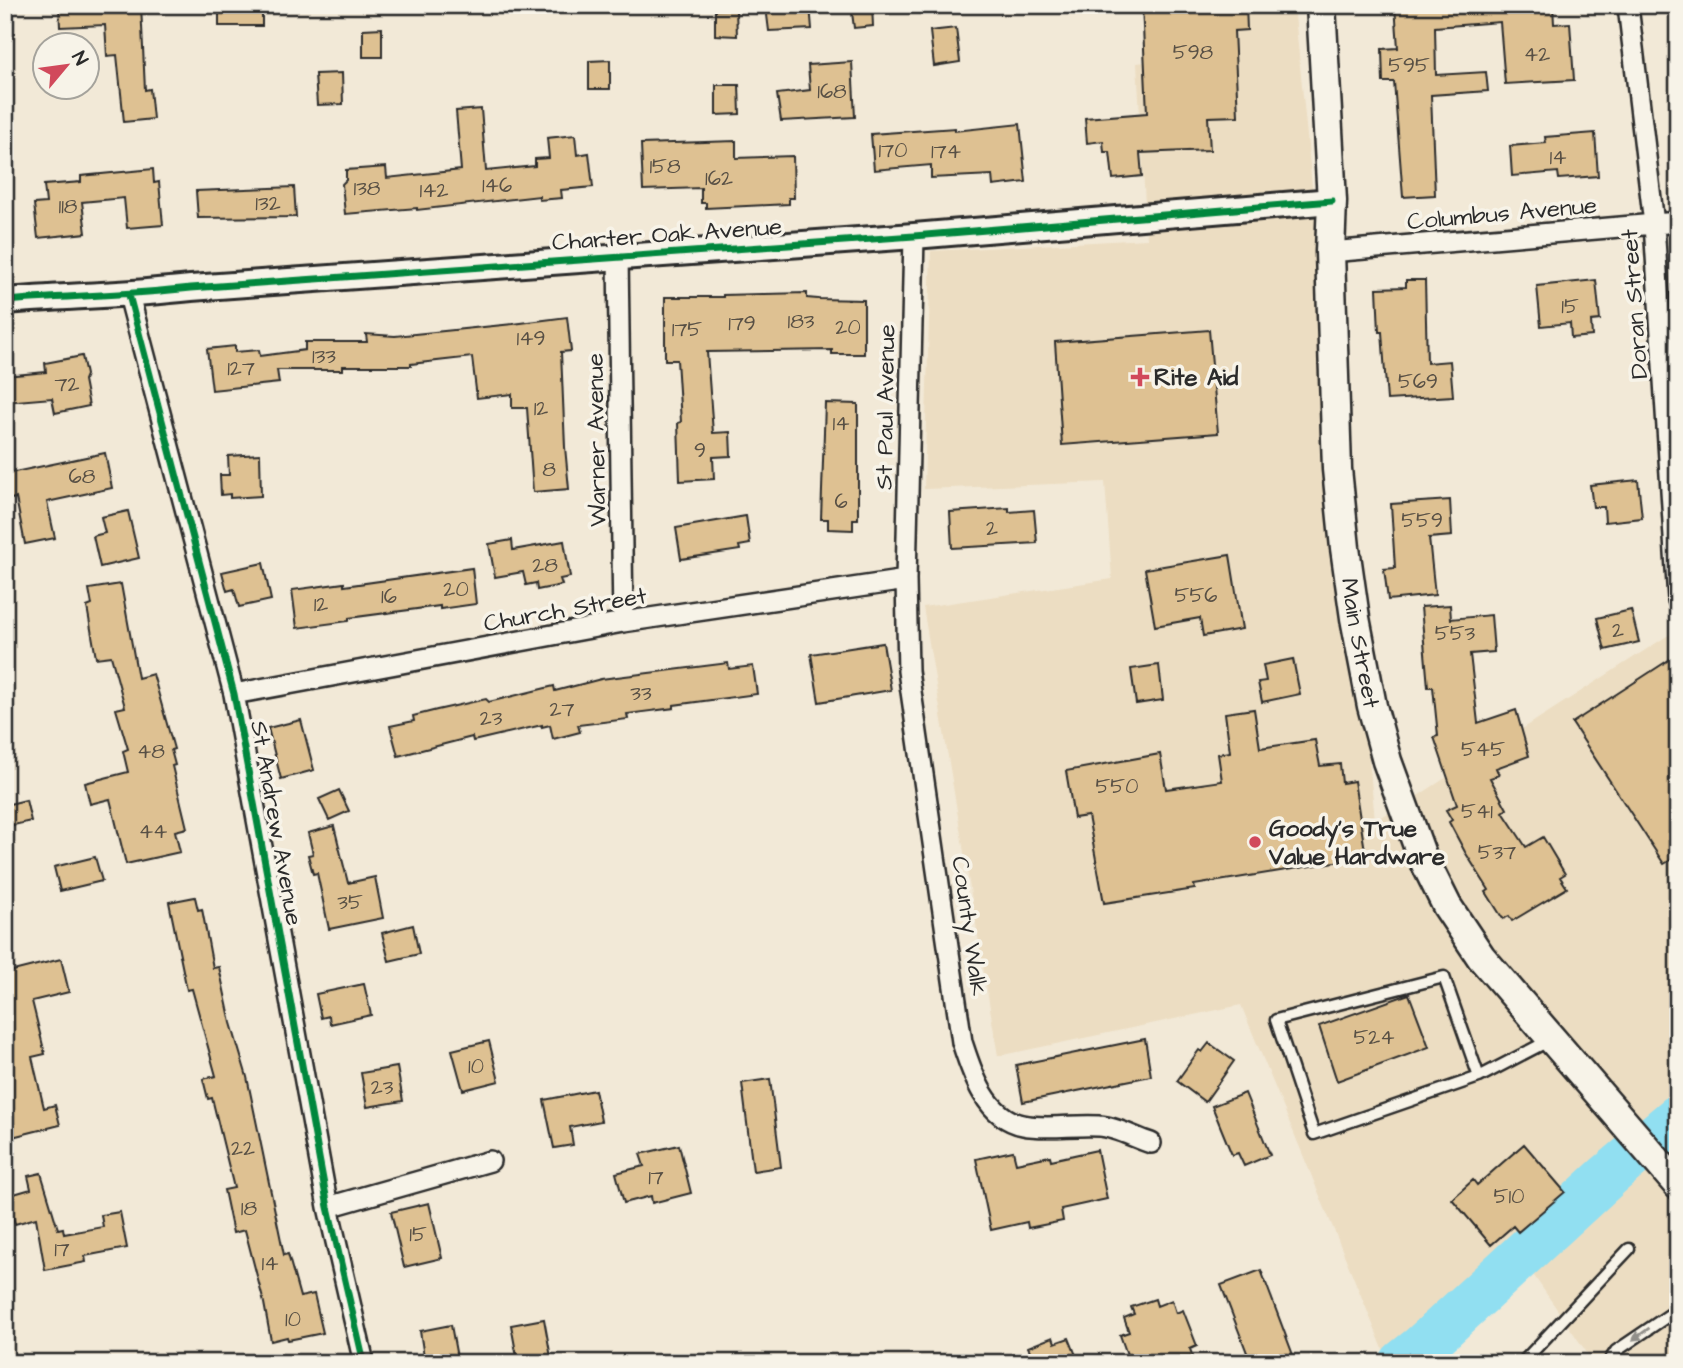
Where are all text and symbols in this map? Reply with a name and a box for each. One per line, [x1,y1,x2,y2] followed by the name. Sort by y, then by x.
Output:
[32,32,102,102] north arrow
[1173,38,1214,67] house number: 598
[1524,40,1550,69] house number: 42
[65,47,94,70] text: N
[1388,51,1430,80] house number: 595
[817,77,847,106] house number: 168
[879,136,907,165] house number: 170
[931,137,961,166] house number: 174
[1550,143,1566,172] house number: 14
[649,152,681,181] house number: 158
[705,164,733,193] house number: 162
[482,171,512,200] house number: 146
[354,174,381,203] house number: 138
[420,176,449,205] house number: 142
[255,189,281,218] house number: 132
[1406,189,1598,239] street label: Columbus Avenue
[59,192,78,221] house number: 118
[551,210,783,260] street label: Charter Oak Avenue
[1613,228,1657,380] street label: Doran Street
[1561,292,1579,321] house number: 15
[788,307,815,336] house number: 183
[728,309,756,338] house number: 179
[835,313,861,342] house number: 20
[672,315,702,344] house number: 175
[517,324,545,353] house number: 149
[868,324,904,490] street label: St Paul Avenue
[312,342,336,371] house number: 133
[578,353,616,527] street label: Warner Avenue
[227,354,255,383] house number: 127
[1154,361,1239,395] place label: Rite Aid
[1398,367,1438,396] house number: 569
[1132,369,1148,385] marker: Rite Aid
[55,370,79,399] house number: 72
[534,394,548,423] house number: 12
[833,409,849,438] house number: 14
[694,436,706,465] house number: 9
[542,455,556,484] house number: 8
[69,462,96,491] house number: 68
[834,487,848,516] house number: 6
[1401,506,1443,535] house number: 559
[986,514,998,543] house number: 2
[532,551,558,580] house number: 28
[443,575,469,604] house number: 20
[1331,576,1388,711] street label: Main Street
[481,579,650,641] street label: Church Street
[1175,581,1217,610] house number: 556
[381,582,397,611] house number: 16
[314,590,328,619] house number: 12
[1612,616,1624,645] house number: 2
[1435,619,1476,648] house number: 553
[630,679,652,708] house number: 33
[550,695,575,724] house number: 27
[480,704,503,733] house number: 23
[241,718,311,928] street label: St Andrew Avenue
[1461,735,1505,764] house number: 545
[137,737,165,766] house number: 48
[1096,772,1138,801] house number: 550
[1461,797,1493,826] house number: 541
[1268,812,1445,874] place label: Goody's True Value Hardware
[139,817,167,846] house number: 44
[1247,834,1263,850] marker: Goody's True Value Hardware
[1478,838,1516,867] house number: 537
[941,854,996,998] street label: County Walk
[337,888,363,917] house number: 35
[1353,1023,1395,1052] house number: 524
[468,1052,484,1081] house number: 10
[371,1073,394,1102] house number: 23
[231,1134,255,1163] house number: 22
[648,1163,664,1192] house number: 17
[1494,1182,1524,1211] house number: 510
[241,1194,258,1223] house number: 18
[409,1220,427,1249] house number: 15
[54,1235,70,1264] house number: 17
[262,1249,278,1278] house number: 14
[285,1305,301,1334] house number: 10
[1632,1327,1650,1341] one-way arrow

